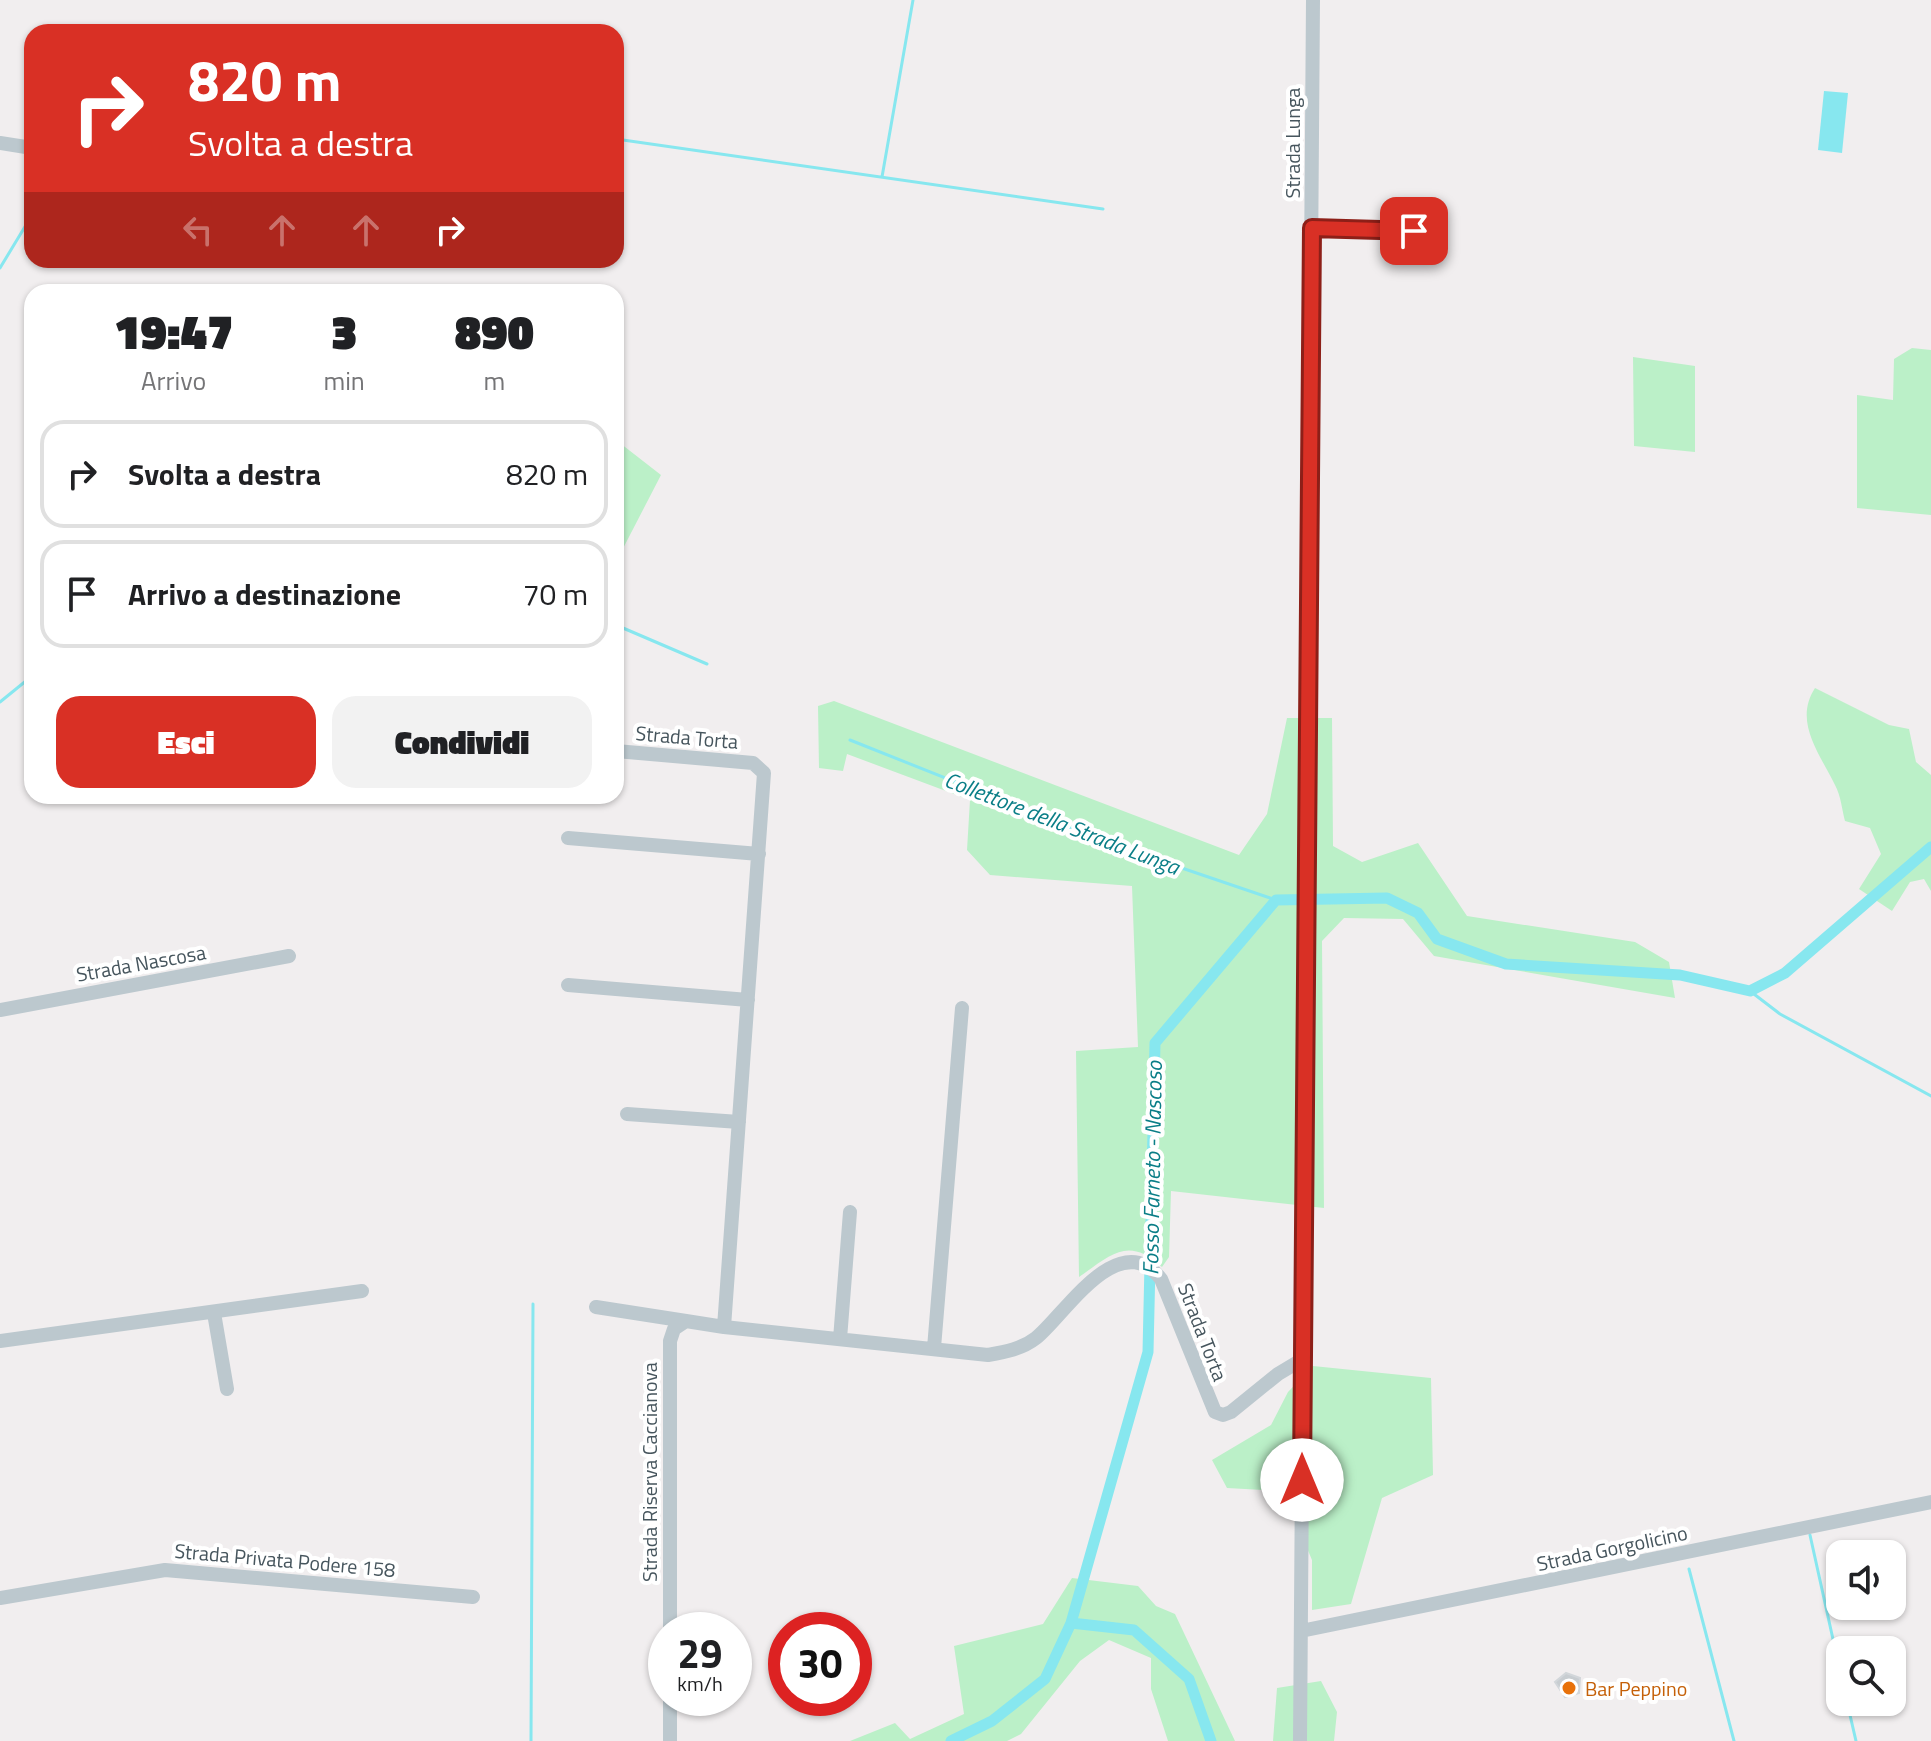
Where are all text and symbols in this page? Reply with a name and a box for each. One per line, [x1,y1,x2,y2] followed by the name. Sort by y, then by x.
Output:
[188,38,341,123] text: 820 m
[56,56,160,160] icon: right
[1277,88,1308,198] street label: Strada Lunga
[188,115,413,170] text: Svolta a destra
[1380,197,1448,265] pin
[176,208,220,252] icon: left
[260,208,304,252] icon: ahead
[344,208,388,252] icon: ahead
[428,208,472,252] icon: right
[1392,209,1436,253] icon: arrive
[114,295,233,368] text: 19:47
[331,295,357,368] text: 3
[455,295,534,368] text: 890
[141,361,206,400] text: Arrivo
[323,361,365,400] text: min
[484,361,505,400] text: m
[128,451,321,497] text: Svolta a destra
[506,451,588,497] text: 820 m
[60,452,104,496] icon: right
[128,571,401,617] text: Arrivo a destinazione
[523,571,588,617] text: 70 m
[60,572,104,616] icon: arrive
[56,696,316,788] button: Esci
[332,696,592,788] button: Condividi
[634,717,740,757] street label: Strada Torta
[940,762,1186,884] water label: Collettore della Strada Lunga
[74,936,208,990] street label: Strada Nascosa
[1133,1059,1171,1275] water label: Fosso Farneto - Nascoso
[1170,1278,1236,1386] street label: Strada Torta
[634,1362,665,1582] street label: Strada Riserva Caccianova
[1260,1438,1344,1522] position arrow
[1534,1517,1690,1579] street label: Strada Gorgolicino
[173,1535,397,1585] street label: Strada Privata Podere 158
[1826,1540,1906,1716] map controls
[1826,1540,1906,1620] button: sound
[768,1612,872,1716] speed limit sign: 30
[678,1623,722,1684] text: 29
[1826,1636,1906,1716] button: search
[677,1668,723,1699] text: km/h
[1585,1673,1687,1704] place label: Bar Peppino
[1560,1679,1578,1697] marker: Bar Peppino

